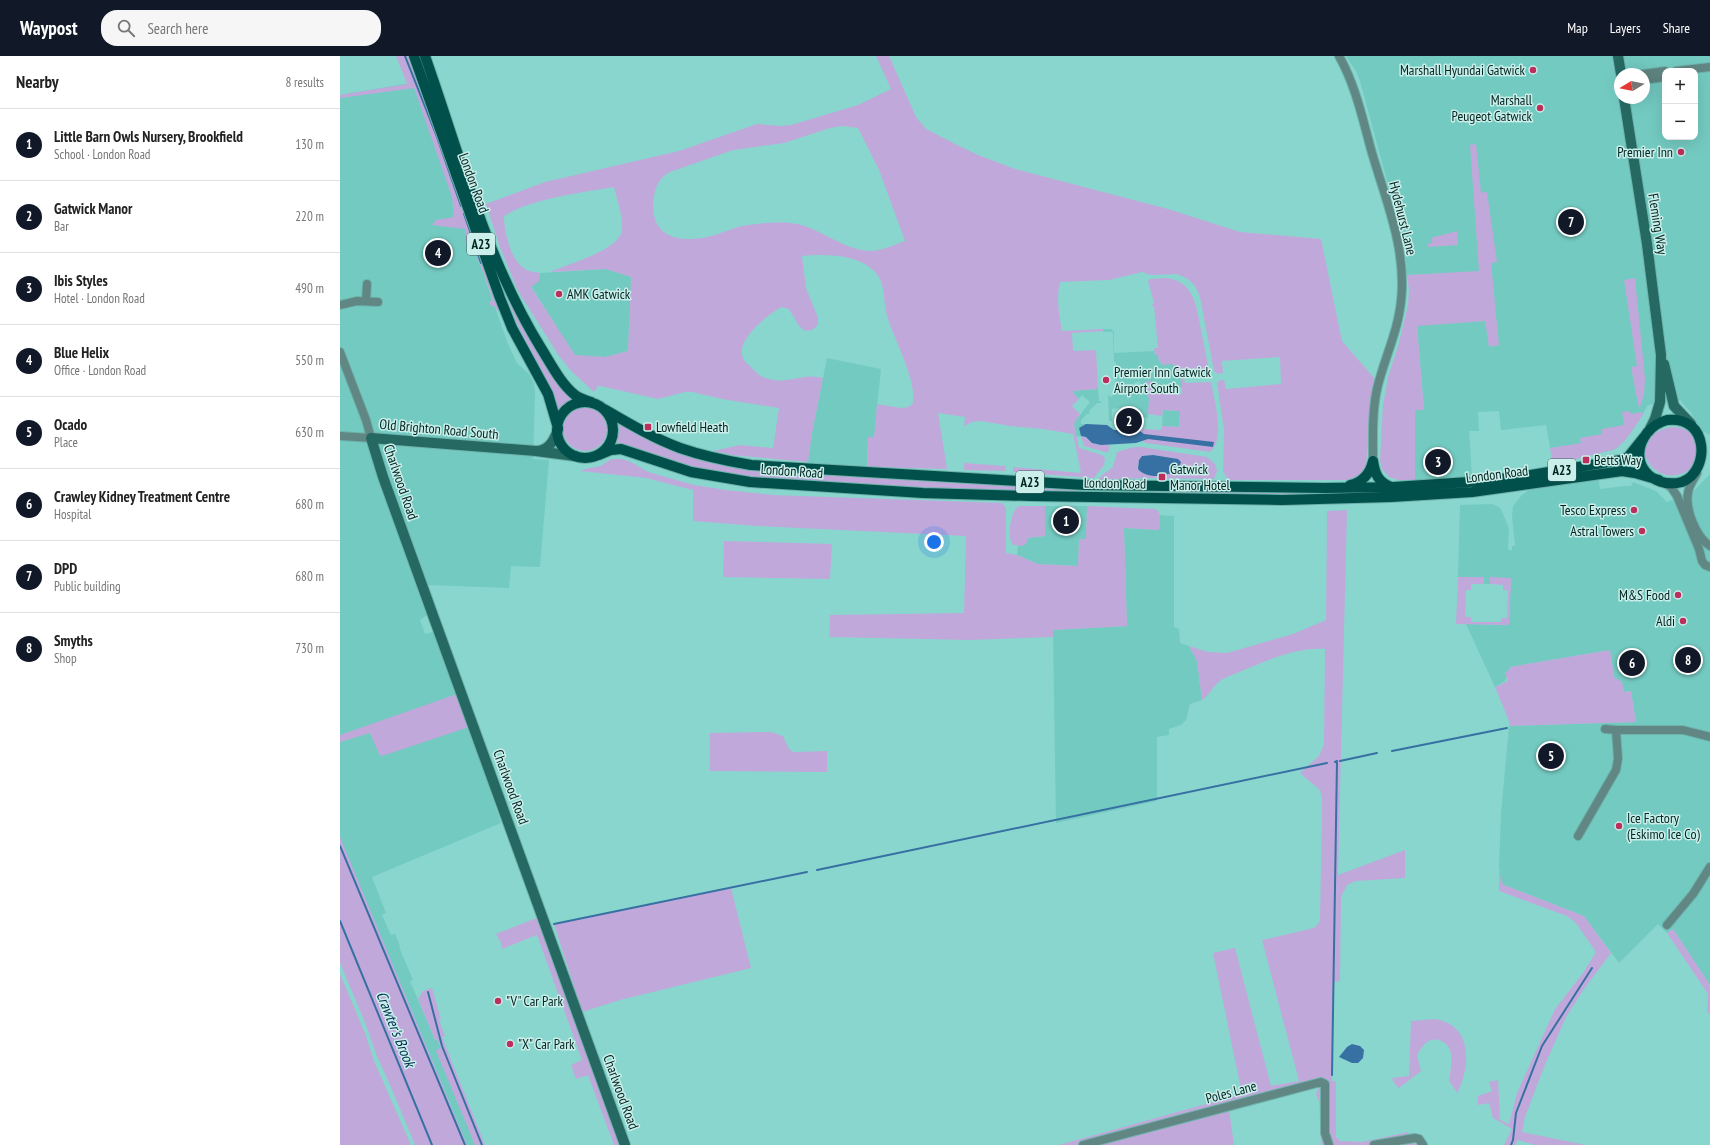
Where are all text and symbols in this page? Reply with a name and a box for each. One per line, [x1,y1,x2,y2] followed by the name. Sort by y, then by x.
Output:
[101,10,381,46] search box
[20,16,77,40] text: Waypost
[115,17,137,39] icon: search
[147,19,208,38] text: Search here
[1567,19,1588,37] text: Map
[1610,19,1641,37] text: Layers
[1663,19,1690,37] text: Share
[1400,61,1526,79] place label: Marshall Hyundai Gatwick
[1528,65,1538,75] marker: Marshall Hyundai Gatwick
[1614,68,1650,104] north arrow
[1662,68,1698,140] map controls
[1662,68,1698,104] button: +
[16,71,59,93] text: Nearby
[285,74,324,91] text: 8 results
[1452,91,1533,125] place label: Marshall Peugeot Gatwick
[1535,103,1545,113] marker: Marshall Peugeot Gatwick
[1662,104,1698,140] button: −
[54,127,243,146] text: Little Barn Owls Nursery, Brookfield
[26,136,32,153] text: 1
[295,136,324,153] text: 130 m
[1617,143,1673,161] place label: Premier Inn
[54,146,151,163] text: School · London Road
[1676,147,1686,157] marker: Premier Inn
[455,151,493,215] street label: London Road
[1385,179,1421,257] street label: Hydehurst Lane
[1644,192,1672,257] street label: Fleming Way
[54,199,132,218] text: Gatwick Manor
[1558,207,1584,237] pin: 7
[26,208,32,225] text: 2
[295,208,324,225] text: 220 m
[54,218,69,235] text: Bar
[467,233,495,255] road number: A23
[425,238,451,268] pin: 4
[54,271,108,290] text: Ibis Styles
[26,280,32,297] text: 3
[295,280,324,297] text: 490 m
[567,285,631,303] place label: AMK Gatwick
[554,289,564,299] marker: AMK Gatwick
[54,290,145,307] text: Hotel · London Road
[54,343,109,362] text: Blue Helix
[26,352,32,369] text: 4
[295,352,324,369] text: 550 m
[54,362,146,379] text: Office · London Road
[1114,363,1211,397] place label: Premier Inn Gatwick Airport South
[1101,375,1111,385] marker: Premier Inn Gatwick Airport South
[1116,406,1142,436] pin: 2
[54,415,87,434] text: Ocado
[379,415,499,443] street label: Old Brighton Road South
[656,418,728,436] place label: Lowfield Heath
[643,422,653,432] marker: Lowfield Heath
[26,424,32,441] text: 5
[295,424,324,441] text: 630 m
[54,434,78,451] text: Place
[380,442,422,522] street label: Charlwood Road
[1425,447,1451,477] pin: 3
[1594,451,1642,469] place label: Betts Way
[1581,455,1591,465] marker: Betts Way
[1548,459,1576,481] road number: A23
[760,460,824,482] street label: London Road
[1170,460,1231,494] place label: Gatwick Manor Hotel
[1465,461,1529,487] street label: London Road
[1016,471,1044,493] road number: A23
[1157,472,1167,482] marker: Gatwick Manor Hotel
[1084,473,1146,493] street label: London Road
[54,487,230,506] text: Crawley Kidney Treatment Centre
[26,496,32,513] text: 6
[295,496,324,513] text: 680 m
[1560,501,1626,519] place label: Tesco Express
[1629,505,1639,515] marker: Tesco Express
[54,506,91,523] text: Hospital
[1053,506,1079,536] pin: 1
[1570,522,1634,540] place label: Astral Towers
[1637,526,1647,536] marker: Astral Towers
[924,532,944,552] your location
[54,559,77,578] text: DPD
[26,568,32,585] text: 7
[295,568,324,585] text: 680 m
[54,578,121,595] text: Public building
[1619,586,1670,604] place label: M&S Food
[1673,590,1683,600] marker: M&S Food
[1656,612,1675,630] place label: Aldi
[1678,616,1688,626] marker: Aldi
[54,631,93,650] text: Smyths
[26,640,32,657] text: 8
[295,640,324,657] text: 730 m
[1675,645,1701,675] pin: 8
[1619,648,1645,678] pin: 6
[54,650,77,667] text: Shop
[1538,741,1564,771] pin: 5
[489,747,533,827] street label: Charlwood Road
[1627,809,1700,843] place label: Ice Factory (Eskimo Ice Co)
[1614,821,1624,831] marker: Ice Factory (Eskimo Ice Co)
[372,988,421,1072] water label: Crawter's Brook
[506,992,563,1010] place label: "V" Car Park
[493,996,503,1006] marker: "V" Car Park
[518,1035,575,1053] place label: "X" Car Park
[505,1039,515,1049] marker: "X" Car Park
[599,1052,643,1132] street label: Charlwood Road
[1204,1077,1259,1107] street label: Poles Lane

